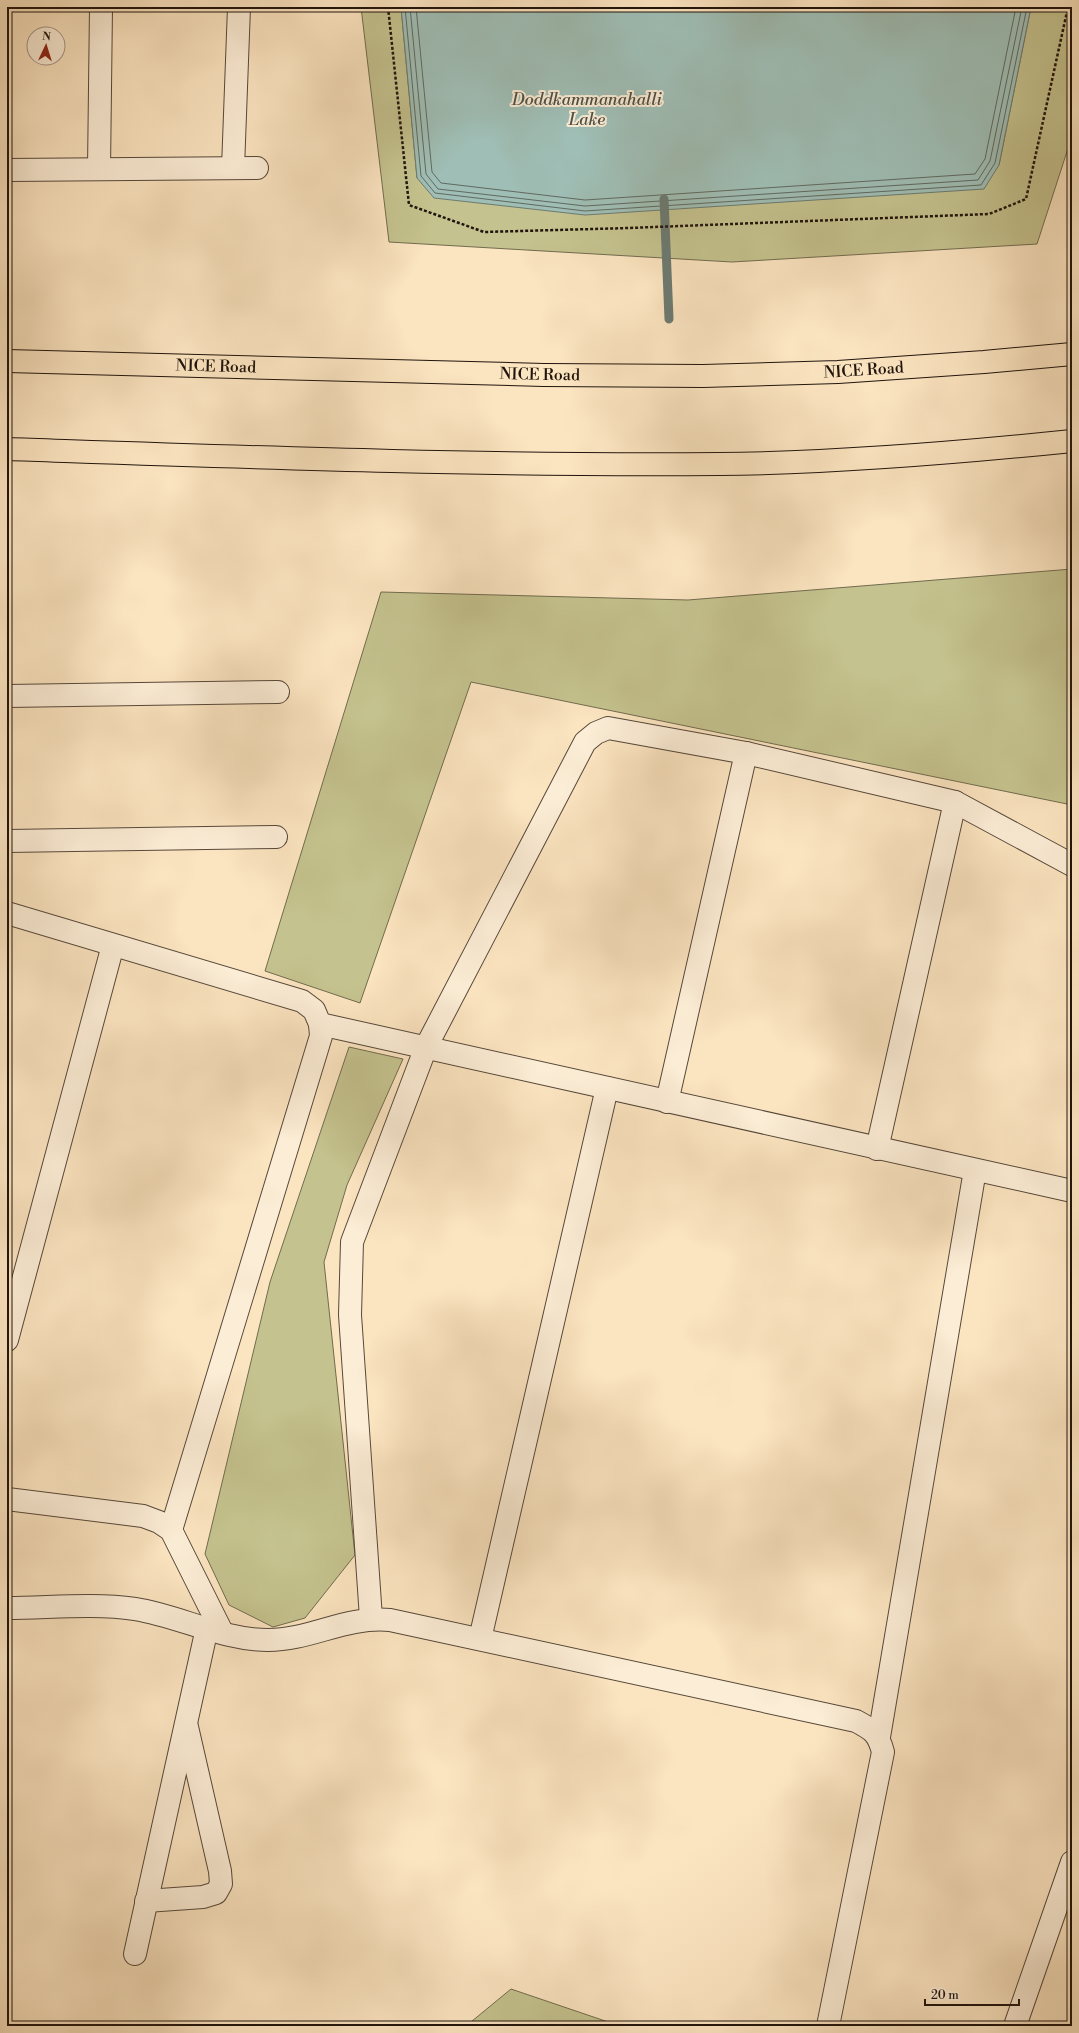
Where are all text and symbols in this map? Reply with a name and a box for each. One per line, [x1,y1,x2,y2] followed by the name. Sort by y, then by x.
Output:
[26,26,66,66] north arrow
[42,30,52,44] text: N
[511,89,663,131] water label: Doddkammanahalli Lake
[175,355,256,377] street label: NICE Road
[823,358,905,382] street label: NICE Road
[499,364,580,385] street label: NICE Road
[925,1981,1019,2007] scale bar
[931,1988,959,2003] text: 20 m

